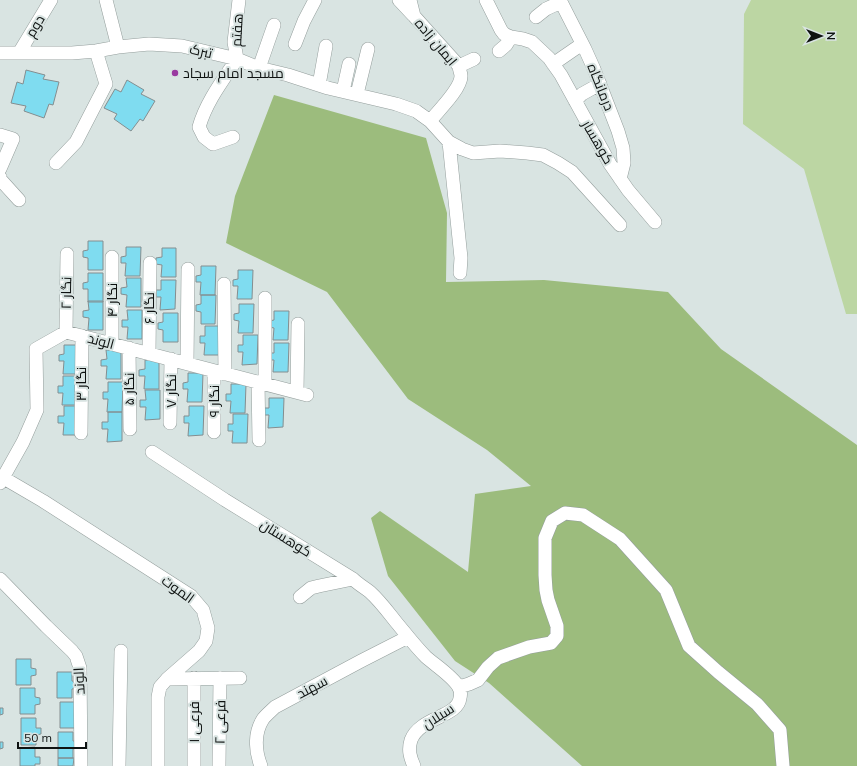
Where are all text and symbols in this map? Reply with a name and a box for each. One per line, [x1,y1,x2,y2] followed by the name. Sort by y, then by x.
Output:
[21,11,50,41] street label: دوم
[227,13,248,47] street label: هفتم
[411,15,461,69] street label: ایمان زاده
[801,16,841,56] north arrow
[824,32,838,40] text: N
[188,40,214,62] street label: تبرک
[583,61,619,113] street label: درمانگاه
[183,64,284,83] place label: مسجد امام سجاد
[170,68,180,78] marker: مسجد امام سجاد
[578,116,618,167] street label: کوهسار
[57,277,75,309] street label: نگار ۲
[103,283,121,317] street label: نگار ۴
[140,292,158,324] street label: نگار ۶
[86,329,116,353] street label: الوند
[72,367,90,401] street label: نگار ۳
[120,373,138,405] street label: نگار ۵
[162,374,180,408] street label: نگار ۷
[205,385,223,417] street label: نگار ۹
[257,515,315,561] street label: کوهستان
[158,571,198,607] street label: الموت
[69,667,89,695] street label: الوند
[293,671,331,703] street label: سهند
[419,699,457,733] street label: سبلان
[211,700,229,744] street label: فرعی ۲
[185,701,203,743] street label: فرعی ۱
[18,724,86,750] scale bar
[24,730,52,745] text: 50 m

